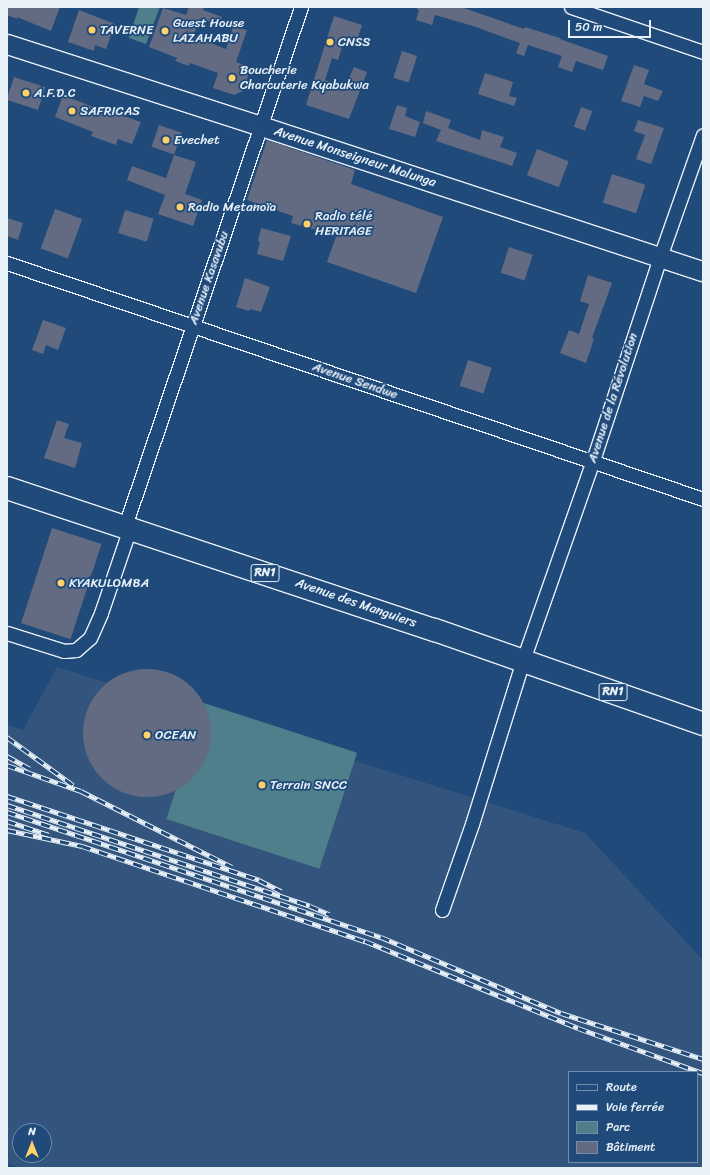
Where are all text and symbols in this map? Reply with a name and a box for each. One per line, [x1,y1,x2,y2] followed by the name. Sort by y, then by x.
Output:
[570,12,653,38] scale bar
[173,16,245,47] place label: Guest House LAZAHABU
[575,16,602,38] text: 50 m
[100,22,153,38] place label: TAVERNE
[87,25,97,35] marker: TAVERNE
[160,26,170,36] marker: Guest House LAZAHABU
[338,34,370,50] place label: CNSS
[325,37,335,47] marker: CNSS
[240,63,369,94] place label: Boucherie Charcuterie Kyabukwa
[227,73,237,83] marker: Boucherie Charcuterie Kyabukwa
[34,85,76,101] place label: A.F.D.C
[21,88,31,98] marker: A.F.D.C
[80,103,140,119] place label: SAFRICAS
[67,106,77,116] marker: SAFRICAS
[272,123,438,191] street label: Avenue Monseigneur Malunga
[174,132,220,148] place label: Evechet
[161,135,171,145] marker: Evechet
[188,199,276,215] place label: Radio Metanoïa
[175,202,185,212] marker: Radio Metanoïa
[315,209,372,240] place label: Radio télé HERITAGE
[302,219,312,229] marker: Radio télé HERITAGE
[186,229,232,327] street label: Avenue Kasavubu
[585,331,641,465] street label: Avenue de la Révolution
[310,359,400,403] street label: Avenue Sendwe
[250,563,280,583] road number: RN1
[69,575,149,591] place label: KYAKULOMBA
[293,575,419,631] street label: Avenue des Manguiers
[56,578,66,588] marker: KYAKULOMBA
[598,682,628,702] road number: RN1
[155,727,196,743] place label: OCEAN
[142,730,152,740] marker: OCEAN
[270,777,347,793] place label: Terrain SNCC
[257,780,267,790] marker: Terrain SNCC
[568,1071,698,1163] legend
[606,1076,637,1098] text: Route
[606,1096,664,1118] text: Voie ferrée
[606,1116,630,1138] text: Parc
[28,1122,36,1141] text: N
[12,1123,52,1163] north arrow
[606,1136,655,1158] text: Bâtiment

